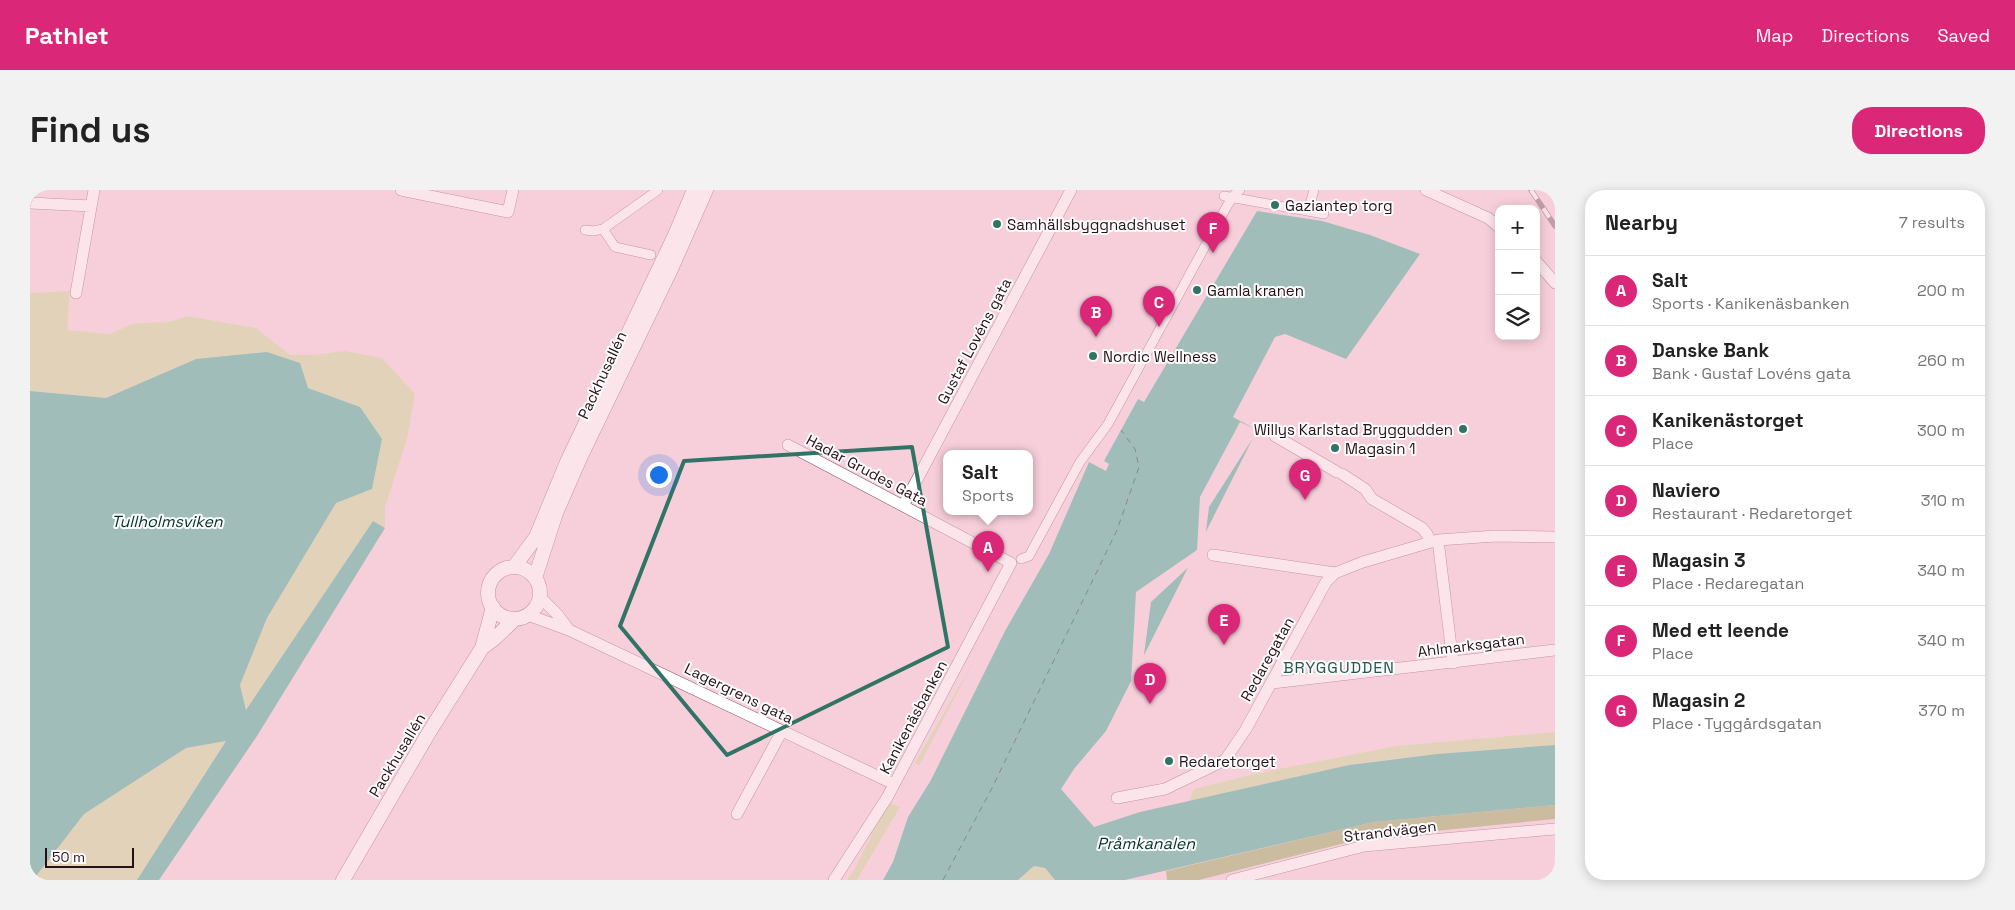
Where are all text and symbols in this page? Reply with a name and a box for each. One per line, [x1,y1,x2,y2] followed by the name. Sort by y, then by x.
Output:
[25,20,109,51] text: Pathlet
[1756,24,1793,47] text: Map
[1821,24,1910,47] text: Directions
[1938,24,1990,47] text: Saved
[1852,107,1985,154] button: Directions
[30,108,151,152] text: Find us
[1285,196,1393,215] place label: Gaziantep torg
[1269,199,1281,211] marker: Gaziantep torg
[1495,205,1540,340] map controls
[1495,205,1540,250] button: +
[1605,209,1678,236] text: Nearby
[1197,212,1229,253] pin: F
[1899,212,1965,233] text: 7 results
[1007,215,1186,234] place label: Samhällsbyggnadshuset
[991,218,1003,230] marker: Samhällsbyggnadshuset
[1495,250,1540,295] button: −
[1652,268,1688,293] text: Salt
[933,274,1015,407] street label: Gustaf Lovéns gata
[1616,280,1626,301] text: A
[1917,280,1965,301] text: 200 m
[1207,281,1304,300] place label: Gamla kranen
[1191,284,1203,296] marker: Gamla kranen
[1143,286,1175,327] pin: C
[1652,293,1850,314] text: Sports · Kanikenäsbanken
[1495,295,1540,340] button: layers
[1080,296,1112,337] pin: B
[573,328,631,422] street label: Packhusallén
[1652,338,1769,363] text: Danske Bank
[1103,347,1217,366] place label: Nordic Wellness
[1087,350,1099,362] marker: Nordic Wellness
[1616,350,1626,371] text: B
[1917,350,1965,371] text: 260 m
[1652,363,1851,384] text: Bank · Gustaf Lovéns gata
[1652,408,1804,433] text: Kanikenästorget
[1254,420,1453,439] place label: Willys Karlstad Bryggudden
[1616,420,1626,441] text: C
[1917,420,1965,441] text: 300 m
[1457,423,1469,435] marker: Willys Karlstad Bryggudden
[803,430,931,510] street label: Hadar Grudes Gata
[1652,433,1694,454] text: Place
[1345,439,1416,458] place label: Magasin 1
[1329,442,1341,454] marker: Magasin 1
[943,450,1033,515] popup
[1289,459,1321,500] pin: G
[962,460,998,485] text: Salt
[646,462,672,488] your location
[1652,478,1720,503] text: Naviero
[962,485,1014,506] text: Sports
[1616,490,1626,511] text: D
[1921,490,1965,511] text: 310 m
[1652,503,1853,524] text: Restaurant · Redaretorget
[111,511,224,532] water label: Tullholmsviken
[972,531,1004,572] pin: A
[1652,548,1746,573] text: Magasin 3
[1617,560,1625,581] text: E
[1917,560,1965,581] text: 340 m
[1652,573,1804,594] text: Place · Redaregatan
[1208,604,1240,645] pin: E
[1236,614,1298,704] street label: Redaregatan
[1652,618,1789,643] text: Med ett leende
[1416,629,1526,661] street label: Ahlmarksgatan
[1617,630,1625,651] text: F
[1917,630,1965,651] text: 340 m
[1652,643,1694,664] text: Place
[875,657,951,777] street label: Kanikenäsbanken
[1283,657,1395,678] district label: BRYGGUDDEN
[682,658,797,728] street label: Lagergrens gata
[1134,663,1166,704] pin: D
[1652,688,1745,713] text: Magasin 2
[1616,700,1626,721] text: G
[1918,700,1965,721] text: 370 m
[365,710,429,800] street label: Packhusallén
[1652,713,1822,734] text: Place · Tyggårdsgatan
[1179,752,1276,771] place label: Redaretorget
[1163,755,1175,767] marker: Redaretorget
[1343,816,1437,846] street label: Strandvägen
[1097,833,1196,854] water label: Pråmkanalen
[45,845,134,868] scale bar
[52,848,85,866] text: 50 m

